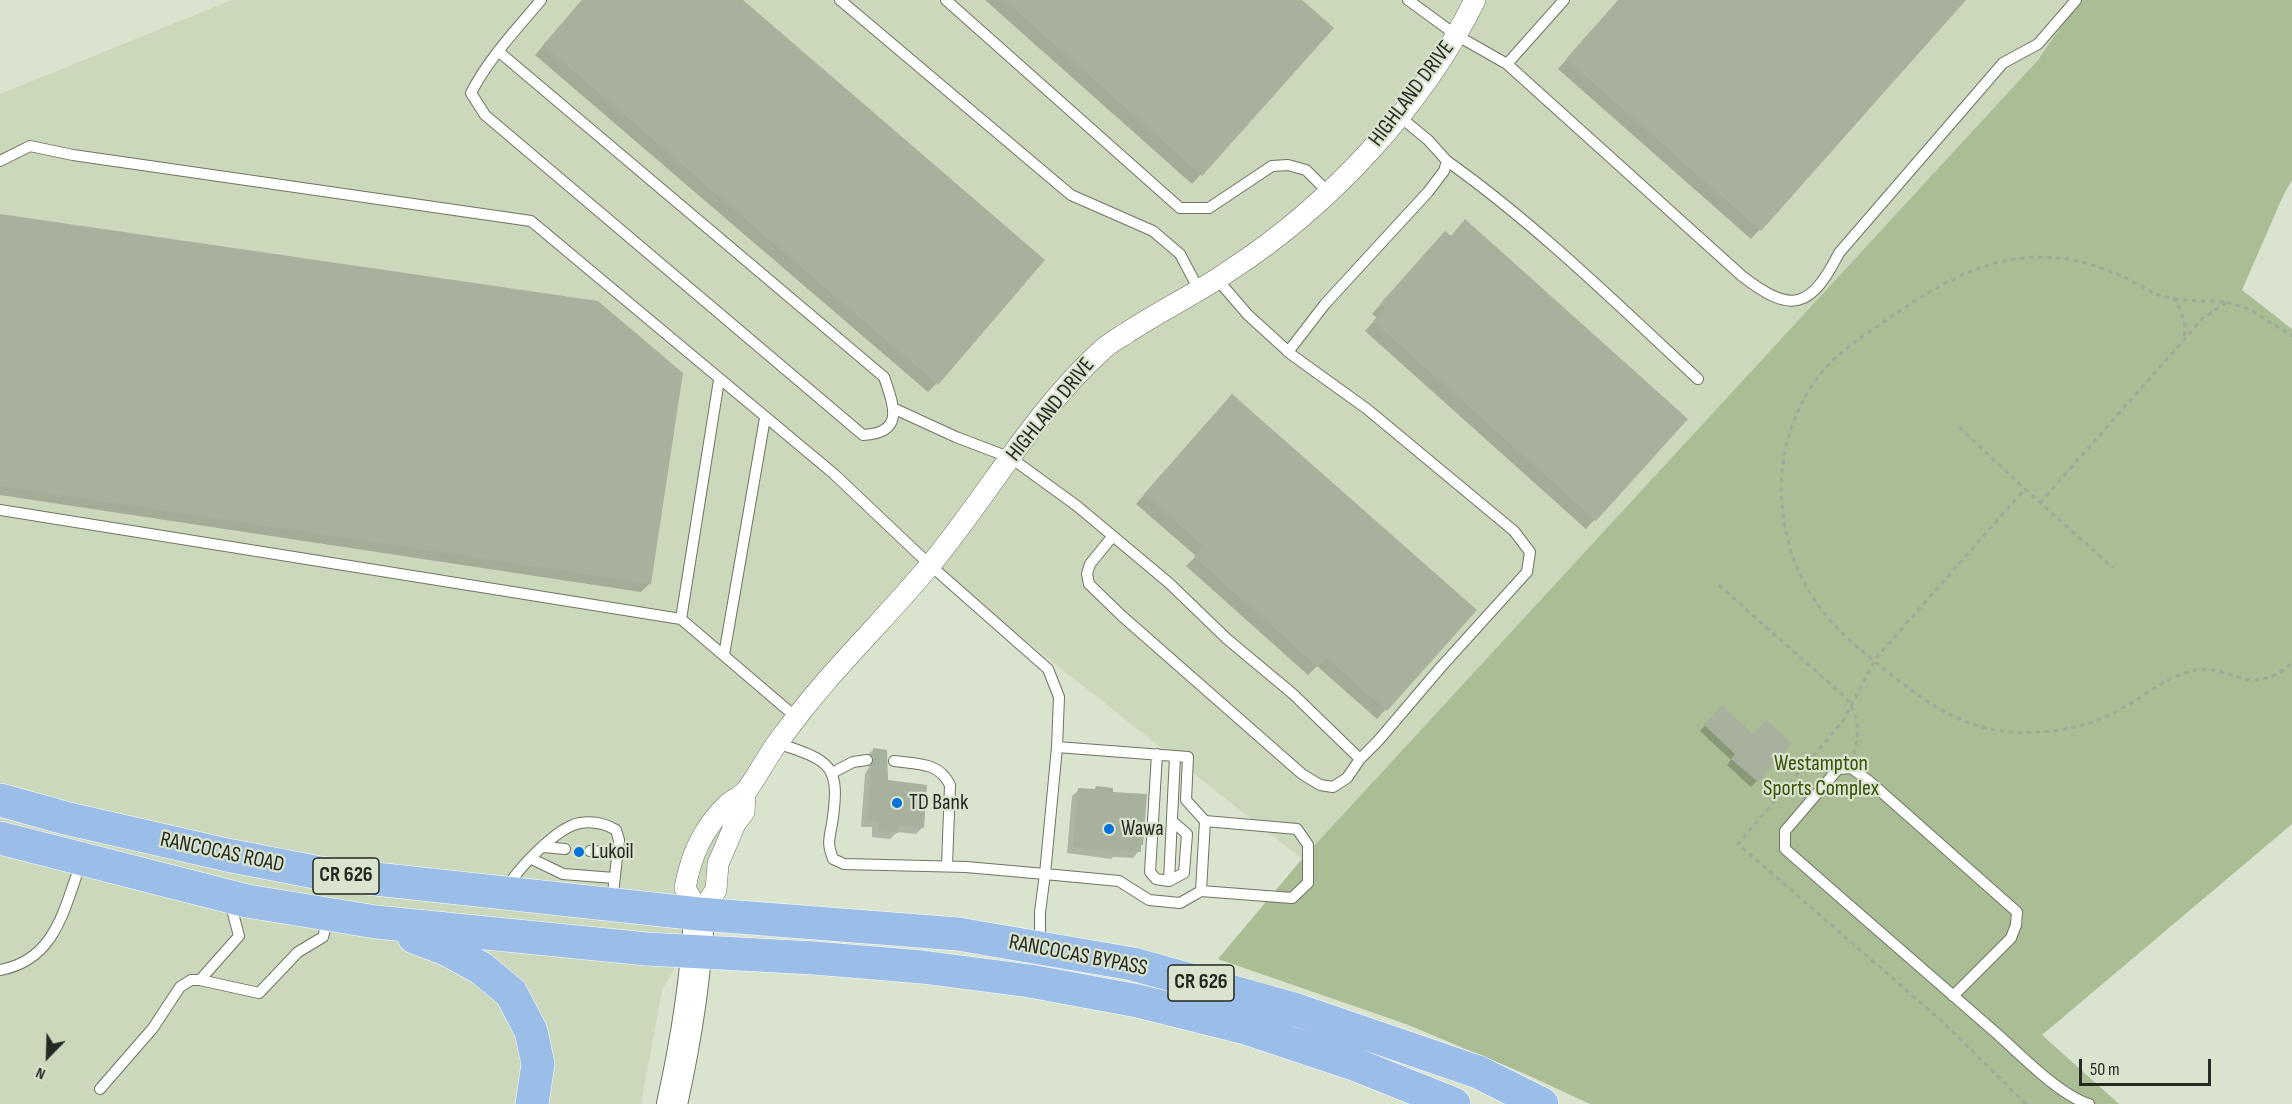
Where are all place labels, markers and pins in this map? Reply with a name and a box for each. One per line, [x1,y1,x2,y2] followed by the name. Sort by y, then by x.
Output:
[909,790,968,816] place label: TD Bank
[890,796,904,810] marker: TD Bank
[1121,816,1164,842] place label: Wawa
[1102,822,1116,836] marker: Wawa
[591,839,634,865] place label: Lukoil
[572,845,586,859] marker: Lukoil

